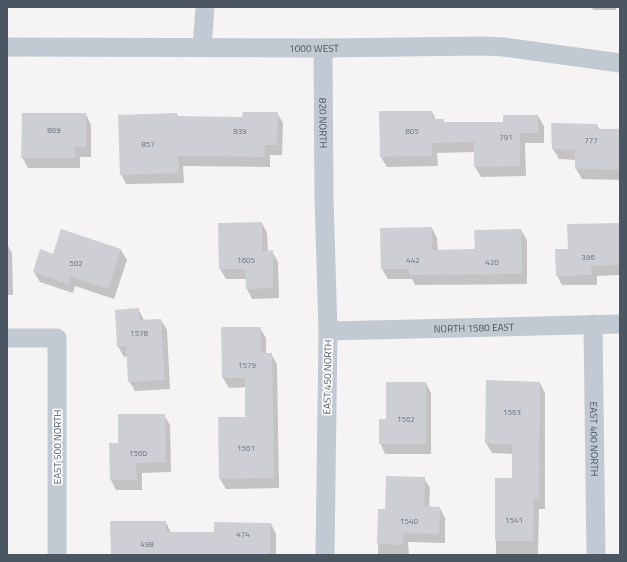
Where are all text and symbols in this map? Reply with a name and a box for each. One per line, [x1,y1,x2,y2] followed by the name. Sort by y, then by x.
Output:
[289,41,340,56] street label: 1000 WEST
[315,98,331,148] street label: 820 NORTH
[47,124,61,136] house number: 869
[233,125,247,137] house number: 839
[405,125,419,137] house number: 805
[499,131,513,143] house number: 791
[584,134,598,146] house number: 777
[141,138,155,150] house number: 857
[581,251,595,263] house number: 396
[237,254,255,266] house number: 1605
[406,254,420,266] house number: 442
[485,256,499,268] house number: 420
[69,257,83,269] house number: 502
[434,320,515,336] street label: NORTH 1580 EAST
[130,327,148,339] house number: 1578
[319,340,336,415] street label: EAST 450 NORTH
[238,359,256,371] house number: 1579
[586,402,602,476] street label: EAST 400 NORTH
[503,406,521,418] house number: 1563
[50,410,65,484] street label: EAST 500 NORTH
[397,413,415,425] house number: 1562
[237,442,255,454] house number: 1561
[129,447,147,459] house number: 1560
[505,514,523,526] house number: 1541
[400,515,418,527] house number: 1540
[236,528,250,540] house number: 474
[140,538,154,550] house number: 498

